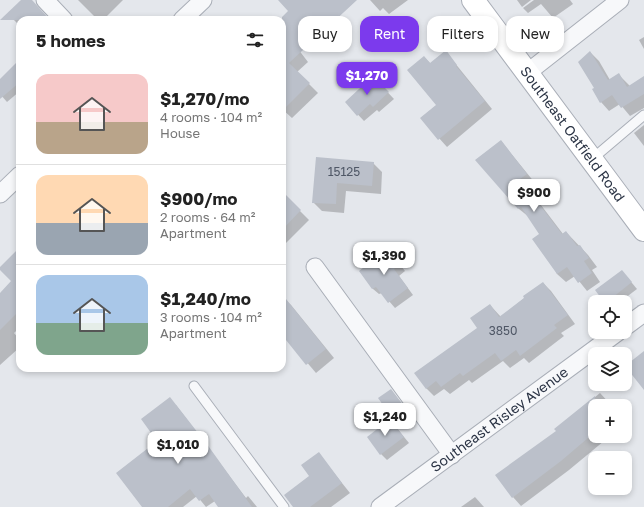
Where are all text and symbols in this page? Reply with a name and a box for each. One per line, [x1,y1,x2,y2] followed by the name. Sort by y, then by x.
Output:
[298,16,352,52] chip: Buy
[360,16,419,52] chip: Rent
[427,16,498,52] chip: Filters
[506,16,564,52] chip: New
[244,29,266,51] icon: filters
[36,30,106,51] text: 5 homes
[334,62,400,96] pin: $1,270
[517,63,629,205] street label: Southeast Oatfield Road
[345,67,389,83] text: $1,270
[160,88,250,109] text: $1,270/mo
[68,90,116,138] icon: home
[160,109,262,125] text: 4 rooms · 104 m²
[160,125,200,141] text: House
[328,164,360,179] house number: 15125
[510,179,558,213] pin: $900
[517,184,551,200] text: $900
[160,188,238,209] text: $900/mo
[68,191,116,239] icon: home
[160,209,255,225] text: 2 rooms · 64 m²
[160,225,227,241] text: Apartment
[351,242,417,276] pin: $1,390
[362,247,406,263] text: $1,390
[160,288,251,309] text: $1,240/mo
[68,291,116,339] icon: home
[588,295,632,495] map controls
[588,295,632,339] button: locate
[160,309,262,325] text: 3 rooms · 104 m²
[489,323,517,338] house number: 3850
[160,325,227,341] text: Apartment
[588,347,632,391] button: layers
[427,363,571,475] street label: Southeast Risley Avenue
[588,399,632,443] button: +
[352,403,418,437] pin: $1,240
[363,408,407,424] text: $1,240
[145,431,211,465] pin: $1,010
[156,436,200,452] text: $1,010
[588,451,632,495] button: −

